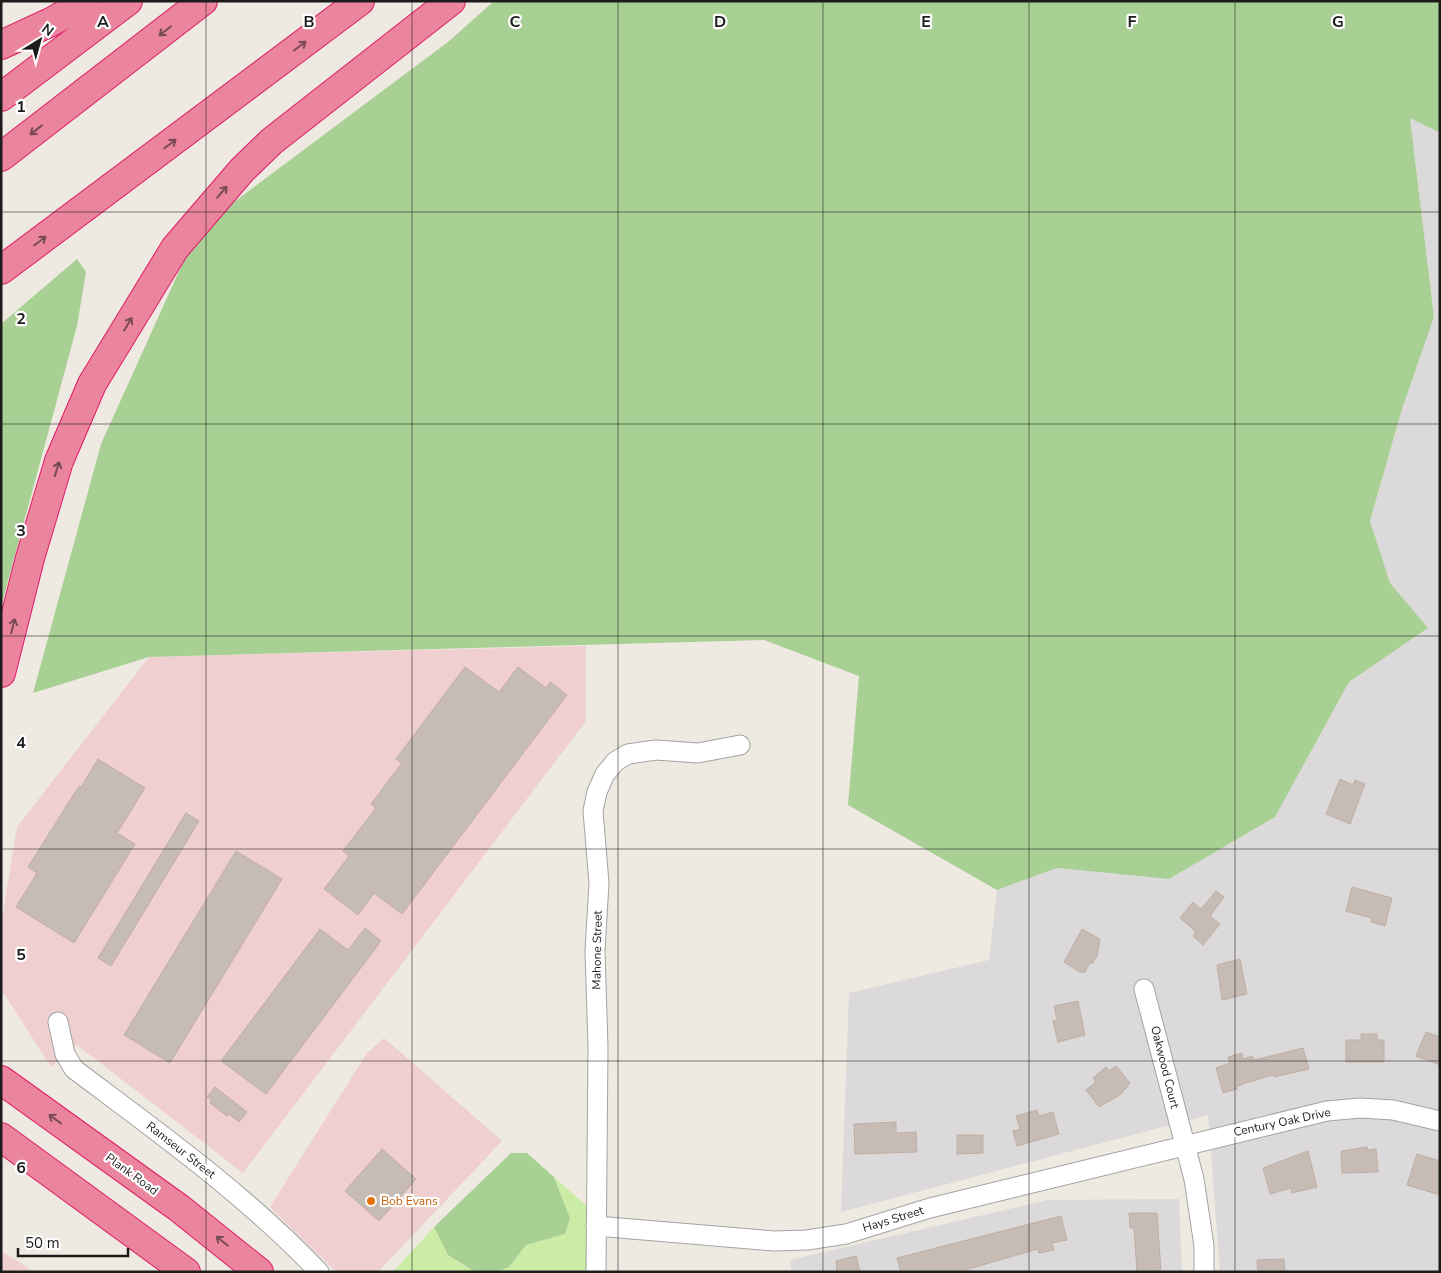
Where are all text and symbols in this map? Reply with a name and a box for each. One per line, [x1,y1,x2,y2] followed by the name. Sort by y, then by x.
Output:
[97,11,109,33] text: A
[303,11,315,33] text: B
[510,11,521,33] text: C
[714,11,726,33] text: D
[921,11,931,33] text: E
[1128,11,1137,33] text: F
[1332,11,1344,33] text: G
[15,15,65,65] north arrow
[38,19,57,41] text: N
[158,25,171,36] one-way arrow
[293,41,307,51] one-way arrow
[16,96,26,118] text: 1
[29,125,43,135] one-way arrow
[163,138,176,149] one-way arrow
[217,186,228,199] one-way arrow
[33,236,47,246] one-way arrow
[16,308,26,330] text: 2
[124,318,134,332] one-way arrow
[52,462,62,478] one-way arrow
[16,520,26,542] text: 3
[9,618,18,634] one-way arrow
[16,732,26,754] text: 4
[588,910,606,990] street label: Mahone Street
[16,944,26,966] text: 5
[1147,1024,1183,1111] street label: Oakwood Court
[1232,1104,1332,1140] street label: Century Oak Drive
[48,1114,62,1124] one-way arrow
[143,1118,220,1183] street label: Ramseur Street
[102,1150,162,1198] street label: Plank Road
[16,1157,26,1179] text: 6
[381,1193,438,1209] place label: Bob Evans
[365,1195,377,1207] marker: Bob Evans
[861,1202,926,1236] street label: Hays Street
[18,1226,128,1258] scale bar
[25,1233,60,1253] text: 50 m
[216,1235,229,1246] one-way arrow

